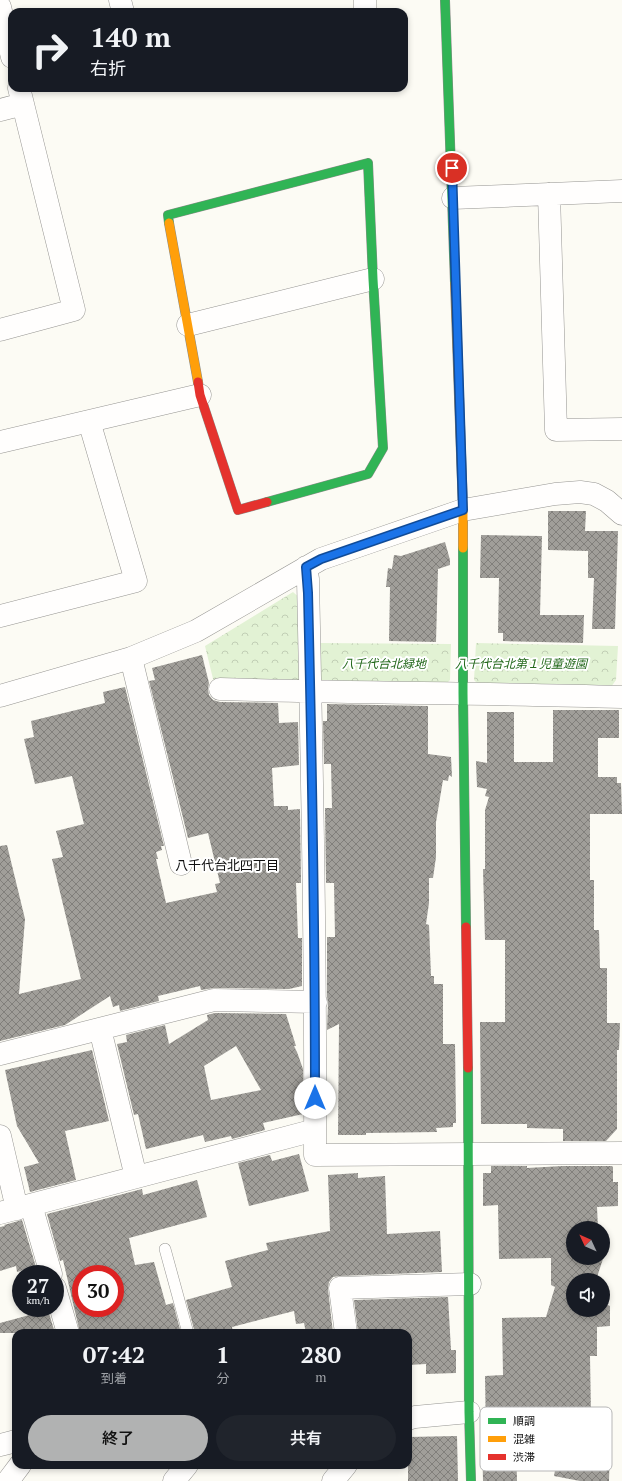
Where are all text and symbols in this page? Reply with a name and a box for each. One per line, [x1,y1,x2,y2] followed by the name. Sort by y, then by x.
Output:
[90,18,171,55] text: 140 m
[24,24,76,76] icon: right
[90,56,126,80] text: 右折
[435,151,469,185] pin
[441,157,463,179] icon: arrive
[342,656,428,671] park label: 八千代台北緑地
[455,656,589,671] park label: 八千代台北第１児童遊園
[175,856,279,874] district label: 八千代台北四丁目
[294,1077,336,1119] position arrow
[566,1221,610,1265] north arrow
[566,1221,610,1317] map controls
[72,1265,124,1317] speed limit sign: 30
[27,1272,49,1299] text: 27
[566,1273,610,1317] button: sound
[26,1294,50,1307] text: km/h
[83,1338,145,1370] text: 07:42
[216,1338,230,1370] text: 1
[300,1338,341,1370] text: 280
[315,1368,326,1386] text: m
[101,1369,127,1387] text: 到着
[216,1369,229,1387] text: 分
[480,1407,612,1471] legend
[513,1414,535,1428] text: 順調
[28,1415,208,1461] button: 終了
[216,1415,396,1461] button: 共有
[513,1432,535,1446] text: 混雑
[513,1450,535,1464] text: 渋滞

